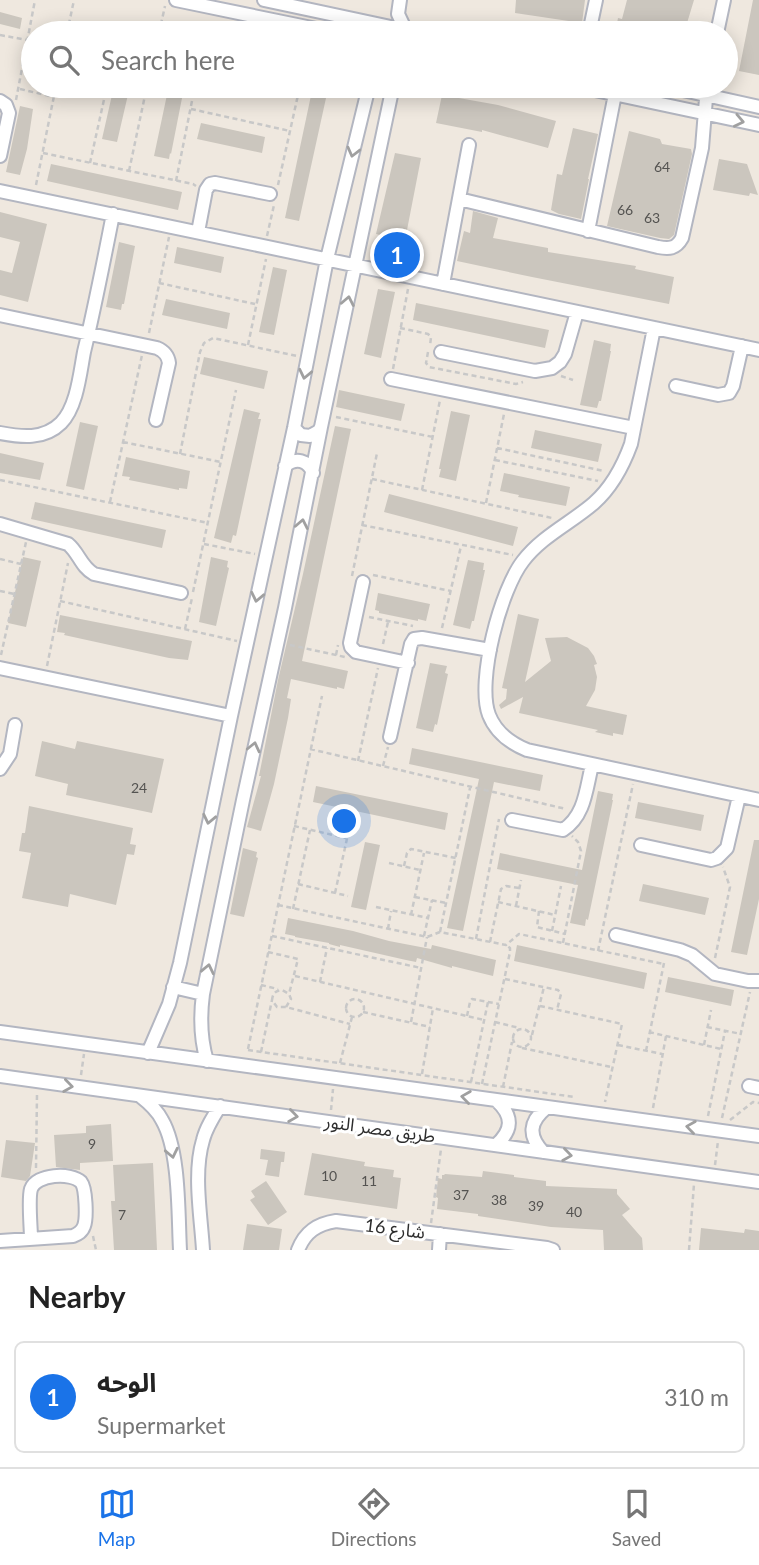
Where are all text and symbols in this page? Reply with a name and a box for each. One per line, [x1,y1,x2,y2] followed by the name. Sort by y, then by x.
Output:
[21,21,738,98] search box
[45,41,83,79] icon: search
[101,44,235,76] text: Search here
[733,112,745,127] one-way arrow
[347,146,361,158] one-way arrow
[654,158,670,175] house number: 64
[617,201,633,218] house number: 66
[644,209,660,226] house number: 63
[374,229,420,281] pin: 1
[339,295,354,307] one-way arrow
[298,368,313,380] one-way arrow
[294,518,309,530] one-way arrow
[250,591,265,603] one-way arrow
[246,741,261,753] one-way arrow
[131,779,147,796] house number: 24
[327,804,361,838] your location
[203,813,218,825] one-way arrow
[199,963,214,975] one-way arrow
[62,1078,73,1093] one-way arrow
[460,1089,472,1104] one-way arrow
[287,1109,299,1124] one-way arrow
[322,1109,437,1148] street label: طريق مصر النور
[685,1120,697,1135] one-way arrow
[88,1135,96,1152] house number: 9
[164,1147,178,1159] one-way arrow
[561,1147,573,1162] one-way arrow
[321,1167,337,1184] house number: 10
[361,1172,377,1189] house number: 11
[453,1186,469,1203] house number: 37
[491,1191,507,1208] house number: 38
[528,1197,544,1214] house number: 39
[566,1203,582,1220] house number: 40
[118,1206,126,1223] house number: 7
[363,1213,426,1247] street label: شارع 16
[28,1278,126,1314] text: Nearby
[97,1366,156,1398] text: الوحه
[46,1383,60,1411] text: 1
[664,1383,729,1411] text: 310 m
[97,1411,226,1439] text: Supermarket
[98,1485,136,1550] tab: Map
[331,1485,417,1550] tab: Directions
[612,1485,661,1550] tab: Saved

